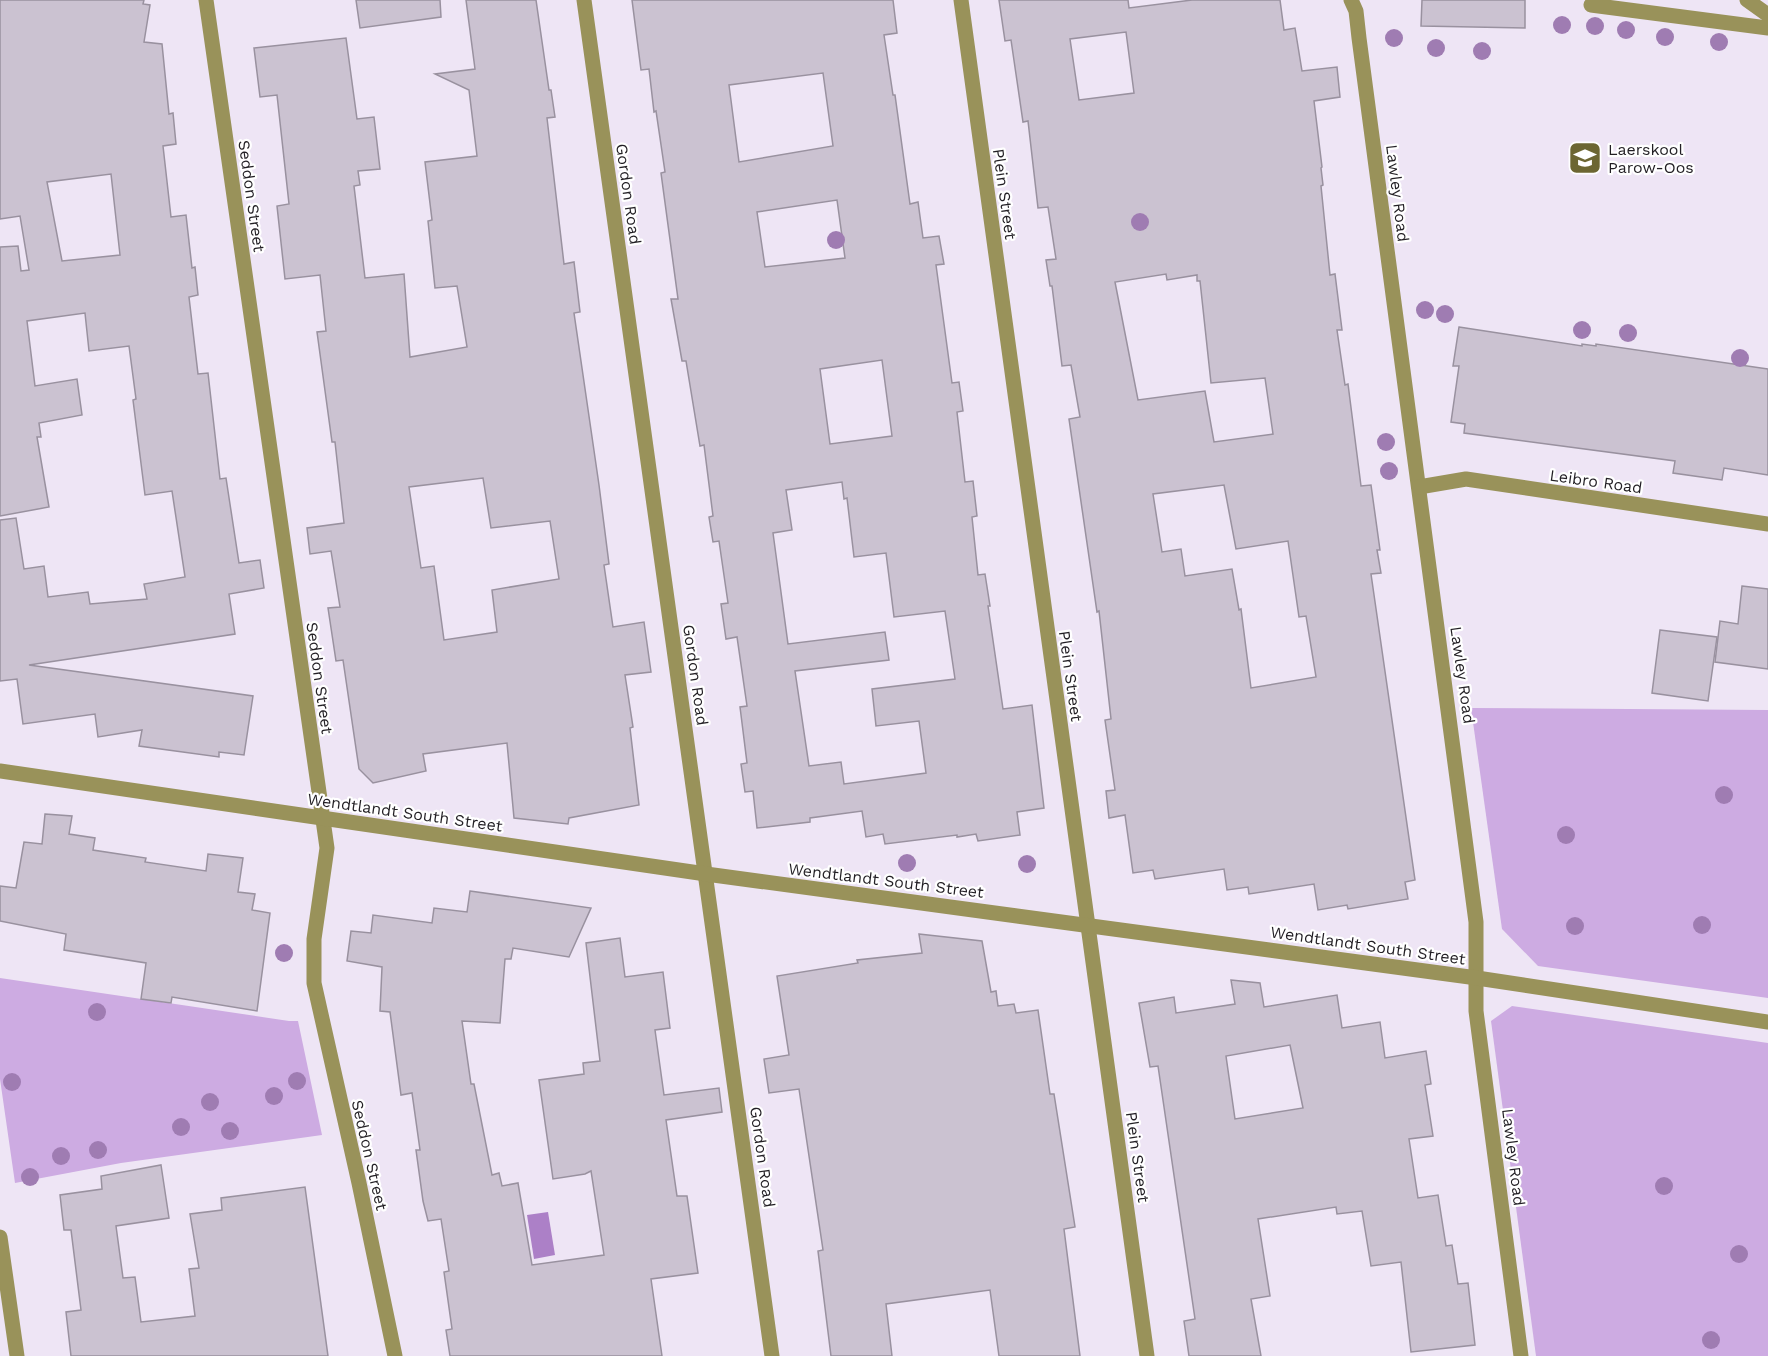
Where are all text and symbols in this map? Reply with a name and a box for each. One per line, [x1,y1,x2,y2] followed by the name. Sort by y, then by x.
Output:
[234,139,269,253] street label: Seddon Street
[1567,140,1603,176] school or university icon: Laerskool Parow-Oos
[1608,140,1694,177] place label: Laerskool Parow-Oos
[612,142,645,246] street label: Gordon Road
[1382,143,1413,243] street label: Lawley Road
[989,147,1020,241] street label: Plein Street
[1548,466,1643,497] street label: Leibro Road
[302,621,337,735] street label: Seddon Street
[679,623,712,727] street label: Gordon Road
[1446,625,1479,725] street label: Lawley Road
[1055,629,1086,723] street label: Plein Street
[306,789,504,836] street label: Wendtlandt South Street
[787,859,985,902] street label: Wendtlandt South Street
[1269,922,1467,969] street label: Wendtlandt South Street
[348,1098,392,1212] street label: Seddon Street
[746,1105,779,1209] street label: Gordon Road
[1498,1107,1529,1207] street label: Lawley Road
[1122,1110,1153,1204] street label: Plein Street

